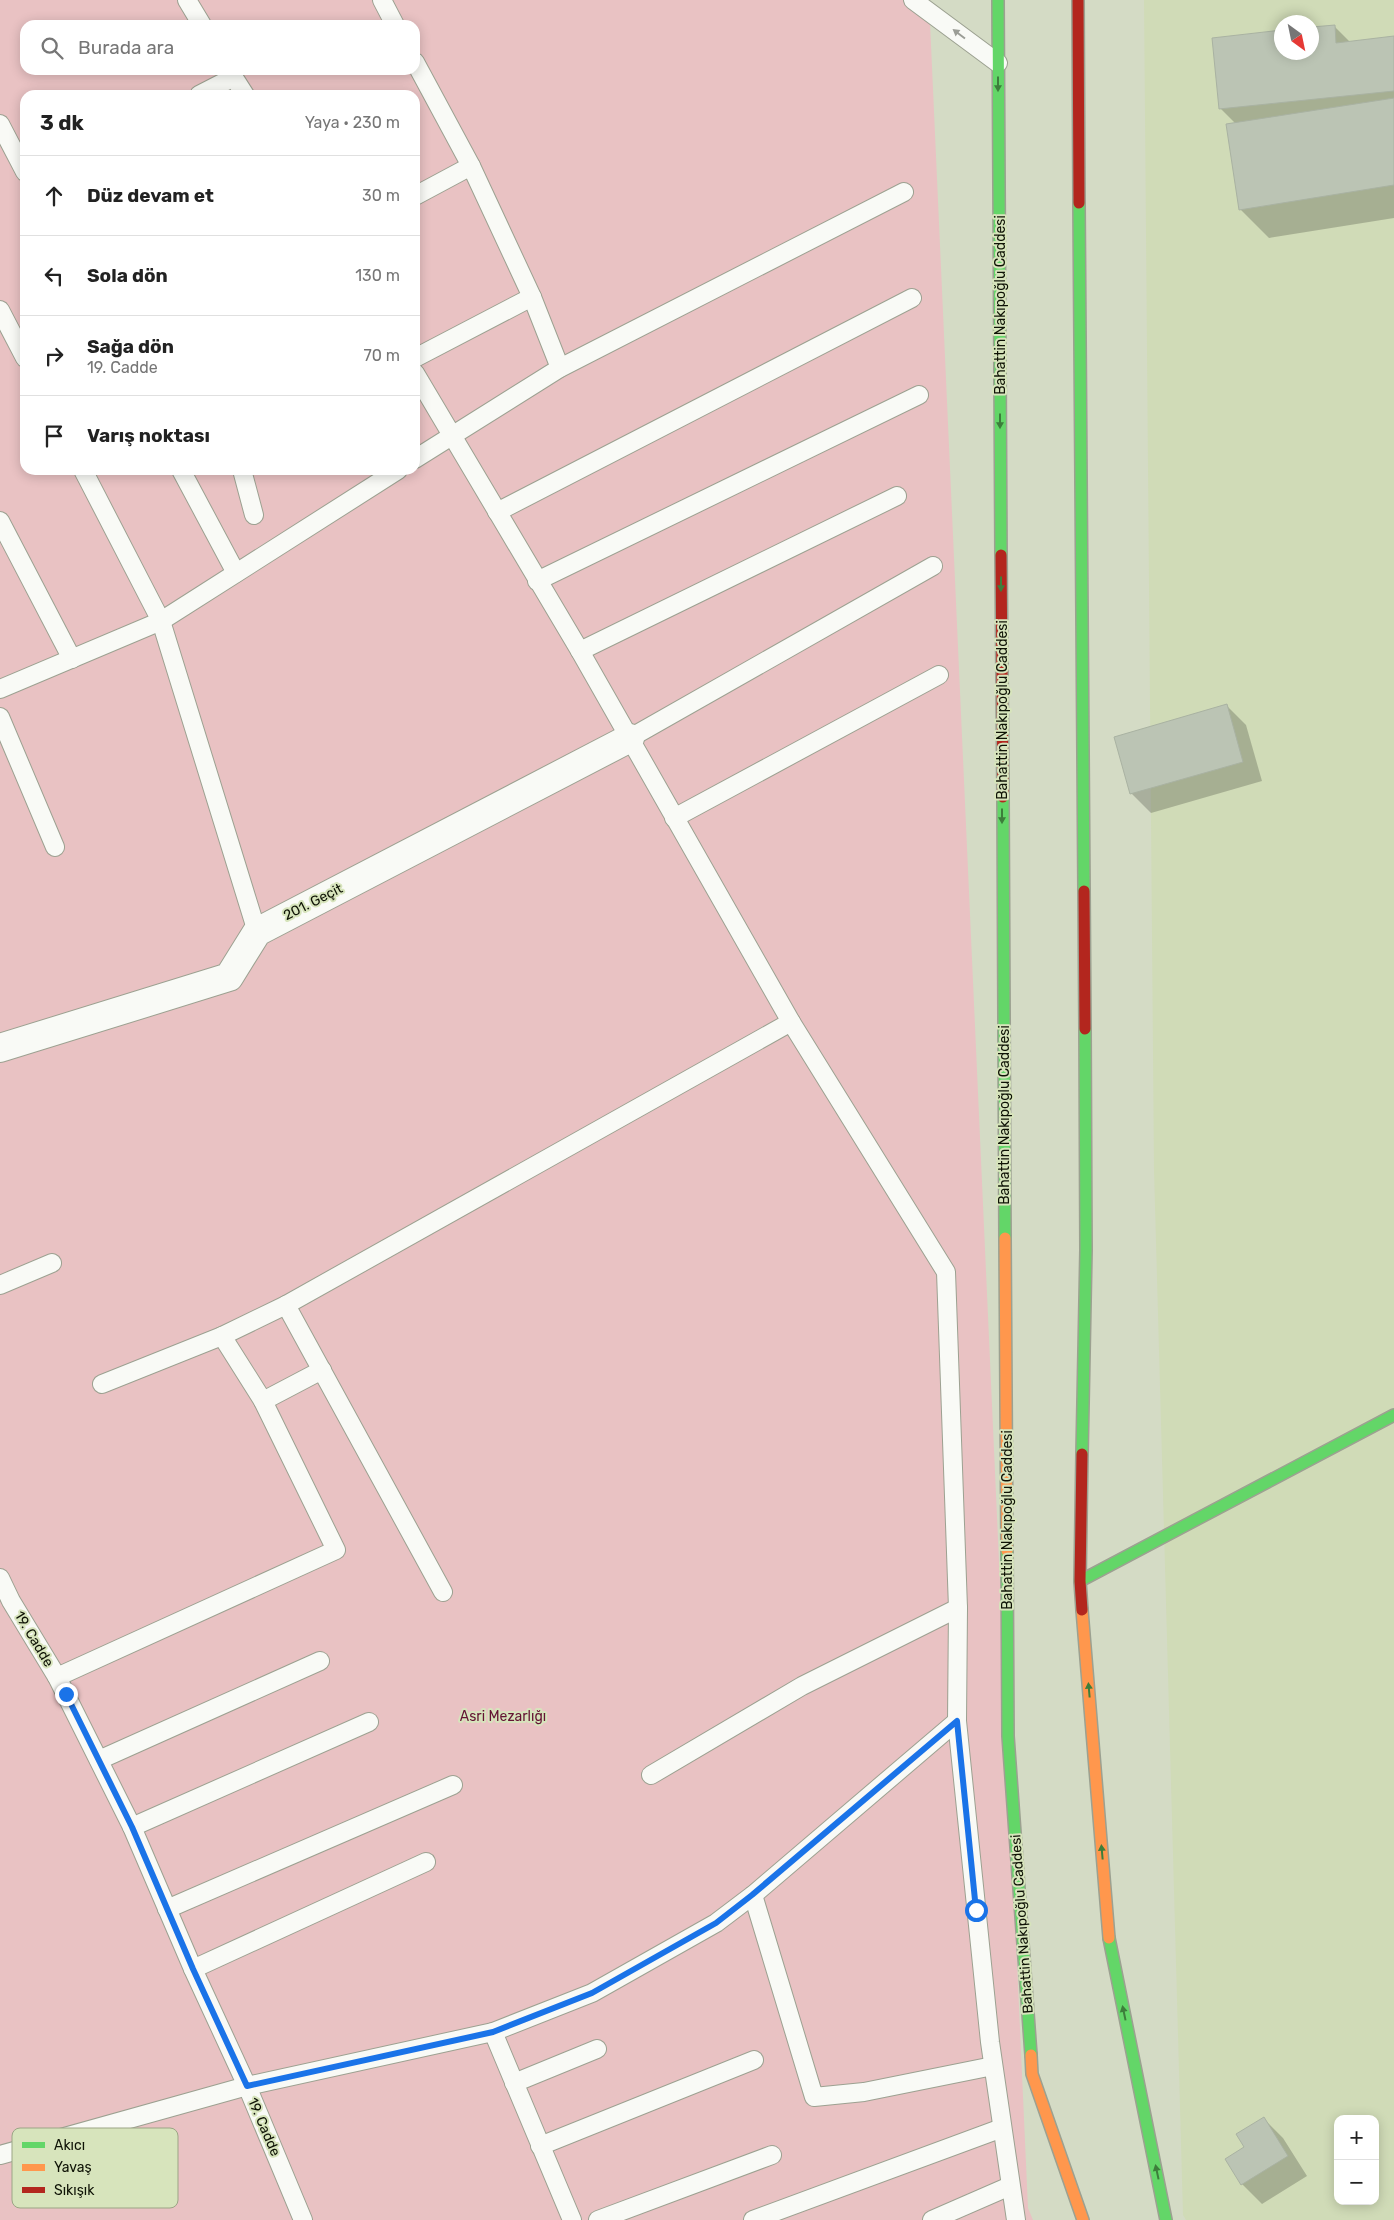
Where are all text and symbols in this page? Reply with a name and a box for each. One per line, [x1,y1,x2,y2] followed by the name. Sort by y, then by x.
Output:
[1274,15,1319,60] north arrow
[20,20,420,75] search box
[953,29,966,40] one-way arrow
[38,34,66,62] icon: search
[78,36,174,59] text: Burada ara
[995,76,1003,92] one-way arrow
[40,110,84,135] text: 3 dk
[305,113,400,132] text: Yaya · 230 m
[40,182,68,210] icon: ahead
[87,184,214,207] text: Düz devam et
[362,186,400,205] text: 30 m
[992,215,1009,395] street label: Bahattin Nakıpoğlu Caddesi
[40,262,68,290] icon: left
[87,264,168,287] text: Sola dön
[355,266,400,285] text: 130 m
[87,335,174,358] text: Sağa dön
[40,342,68,370] icon: right
[363,346,400,365] text: 70 m
[87,358,158,377] text: 19. Cadde
[996,413,1004,429] one-way arrow
[40,422,68,450] icon: arrive
[87,424,210,447] text: Varış noktası
[997,576,1005,592] one-way arrow
[994,620,1011,800] street label: Bahattin Nakıpoğlu Caddesi
[998,808,1006,824] one-way arrow
[281,880,346,924] street label: 201. Geçit
[996,1025,1013,1205] street label: Bahattin Nakıpoğlu Caddesi
[999,1430,1016,1610] street label: Bahattin Nakıpoğlu Caddesi
[11,1608,57,1670] street label: 19. Cadde
[1085,1682,1093,1698] one-way arrow
[55,1683,78,1706] route end
[460,1708,546,1725] park label: Asri Mezarlığı
[1007,1834,1037,2014] street label: Bahattin Nakıpoğlu Caddesi
[1098,1844,1106,1860] one-way arrow
[965,1899,988,1922] route start
[1120,2006,1128,2021] one-way arrow
[244,2095,284,2159] street label: 19. Cadde
[1334,2115,1379,2205] map controls
[1334,2115,1379,2160] button: +
[12,2128,178,2208] legend
[54,2137,85,2154] text: Akıcı
[54,2159,92,2176] text: Yavaş
[1334,2160,1379,2205] button: −
[1152,2164,1160,2180] one-way arrow
[54,2182,95,2199] text: Sıkışık

